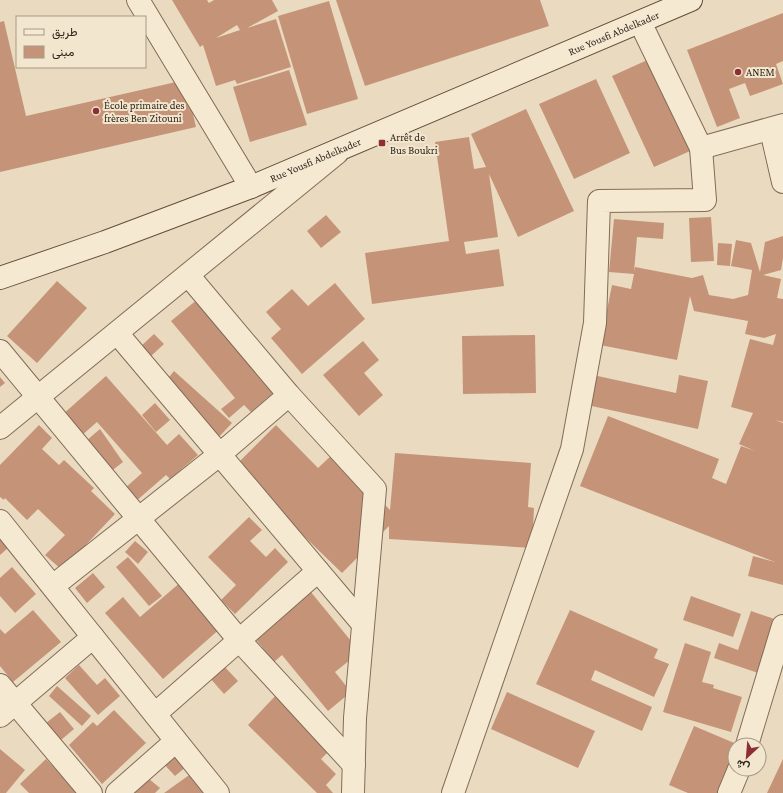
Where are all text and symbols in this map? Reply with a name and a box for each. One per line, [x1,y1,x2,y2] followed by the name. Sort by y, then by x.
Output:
[566,8,661,58] street label: Rue Yousfi Abdelkader
[16,16,146,68] legend
[52,25,78,40] text: طريق
[52,45,74,60] text: مبنى
[746,66,775,78] place label: ANEM
[733,67,743,77] marker: ANEM
[104,99,185,124] place label: École primaire des frères Ben Zitouni
[91,106,101,116] marker: École primaire des frères Ben Zitouni
[390,131,438,156] place label: Arrêt de Bus Boukri
[268,135,363,184] street label: Rue Yousfi Abdelkader
[377,138,387,148] marker: Arrêt de Bus Boukri
[727,737,767,777] north arrow
[734,757,752,774] text: ش

